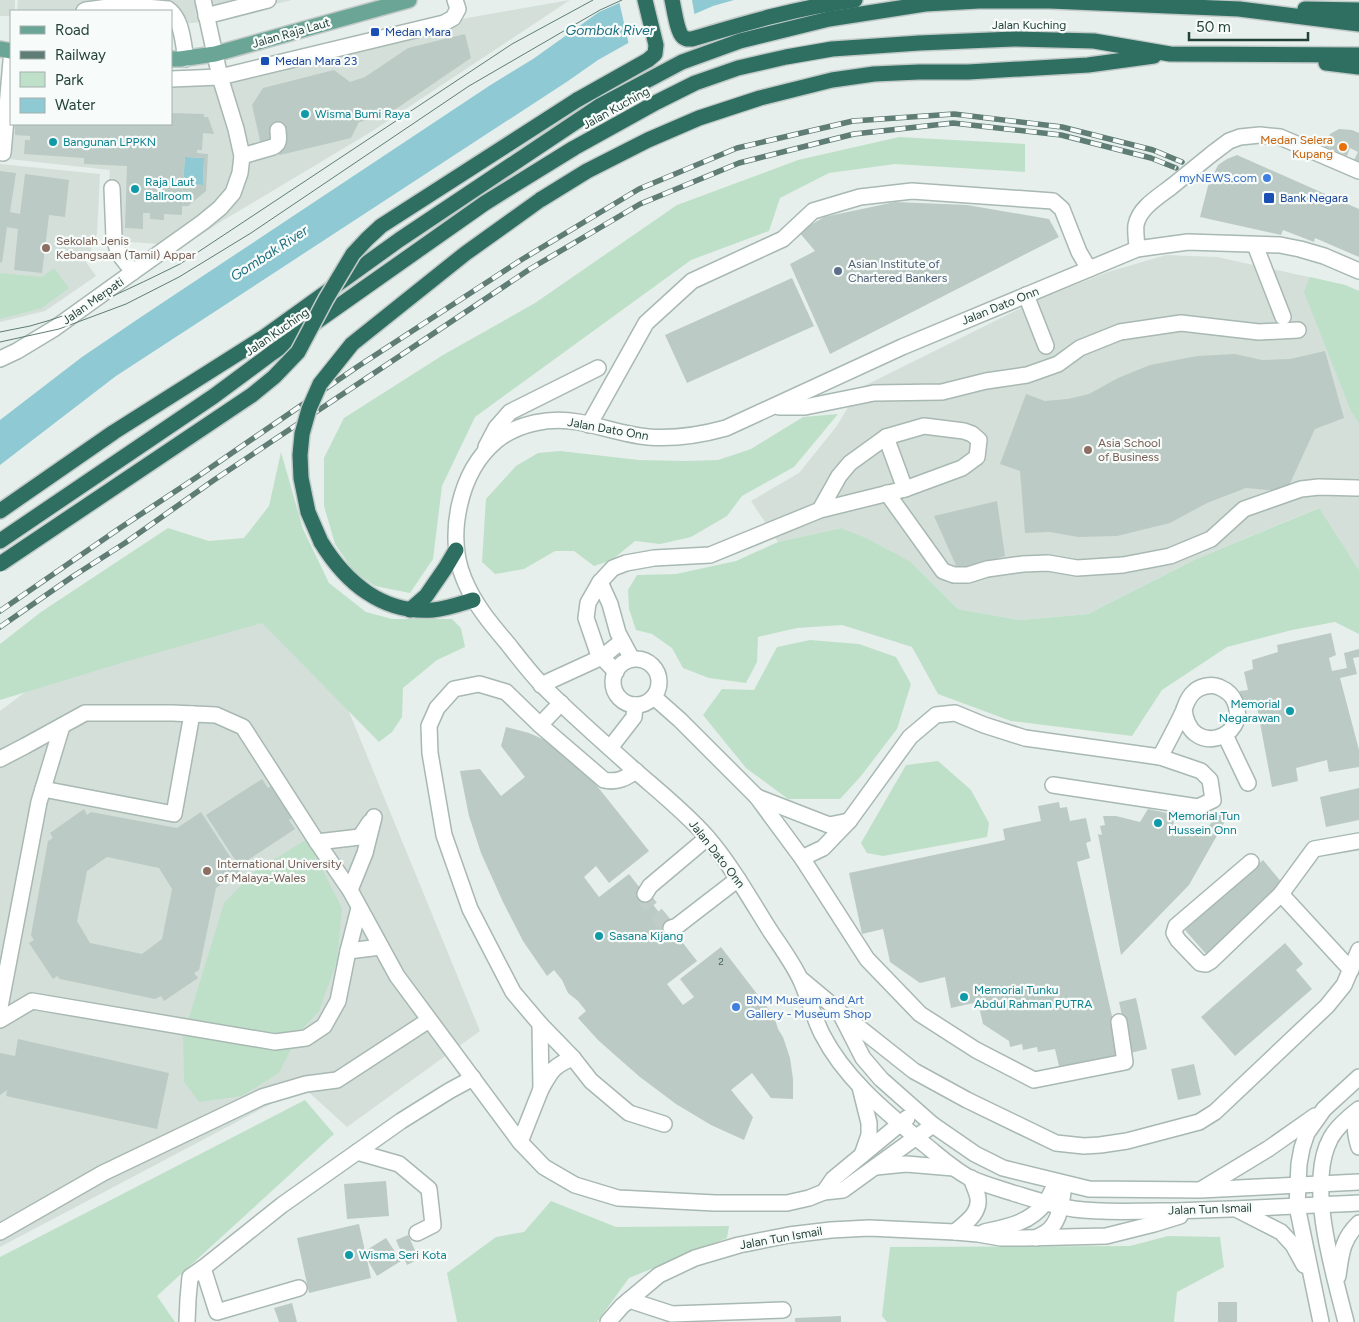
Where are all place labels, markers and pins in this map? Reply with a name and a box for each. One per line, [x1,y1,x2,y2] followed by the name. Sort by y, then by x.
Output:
[385,25,451,39] place label: Medan Mara
[369,26,381,38] marker: Medan Mara
[275,54,357,68] place label: Medan Mara 23
[259,55,271,67] marker: Medan Mara 23
[315,107,410,121] place label: Wisma Bumi Raya
[299,108,311,120] marker: Wisma Bumi Raya
[1260,133,1333,161] place label: Medan Selera Kupang
[63,135,156,149] place label: Bangunan LPPKN
[47,136,59,148] marker: Bangunan LPPKN
[1337,141,1349,153] marker: Medan Selera Kupang
[1179,171,1257,185] place label: myNEWS.com
[1261,172,1273,184] marker: myNEWS.com
[145,175,195,203] place label: Raja Laut Ballroom
[129,183,141,195] marker: Raja Laut Ballroom
[1262,191,1276,205] marker: Bank Negara
[1280,191,1348,205] place label: Bank Negara
[56,234,196,262] place label: Sekolah Jenis Kebangsaan (Tamil) Appar
[40,242,52,254] marker: Sekolah Jenis Kebangsaan (Tamil) Appar
[848,257,948,285] place label: Asian Institute of Chartered Bankers
[832,265,844,277] marker: Asian Institute of Chartered Bankers
[1098,436,1161,464] place label: Asia School of Business
[1082,444,1094,456] marker: Asia School of Business
[1219,697,1280,725] place label: Memorial Negarawan
[1284,705,1296,717] marker: Memorial Negarawan
[1168,809,1240,837] place label: Memorial Tun Hussein Onn
[1152,817,1164,829] marker: Memorial Tun Hussein Onn
[217,857,342,885] place label: International University of Malaya-Wales
[201,865,213,877] marker: International University of Malaya-Wales
[609,929,683,943] place label: Sasana Kijang
[593,930,605,942] marker: Sasana Kijang
[974,983,1092,1011] place label: Memorial Tunku Abdul Rahman PUTRA
[958,991,970,1003] marker: Memorial Tunku Abdul Rahman PUTRA
[746,993,871,1021] place label: BNM Museum and Art Gallery - Museum Shop
[730,1001,742,1013] marker: BNM Museum and Art Gallery - Museum Shop
[359,1248,447,1262] place label: Wisma Seri Kota
[343,1249,355,1261] marker: Wisma Seri Kota

